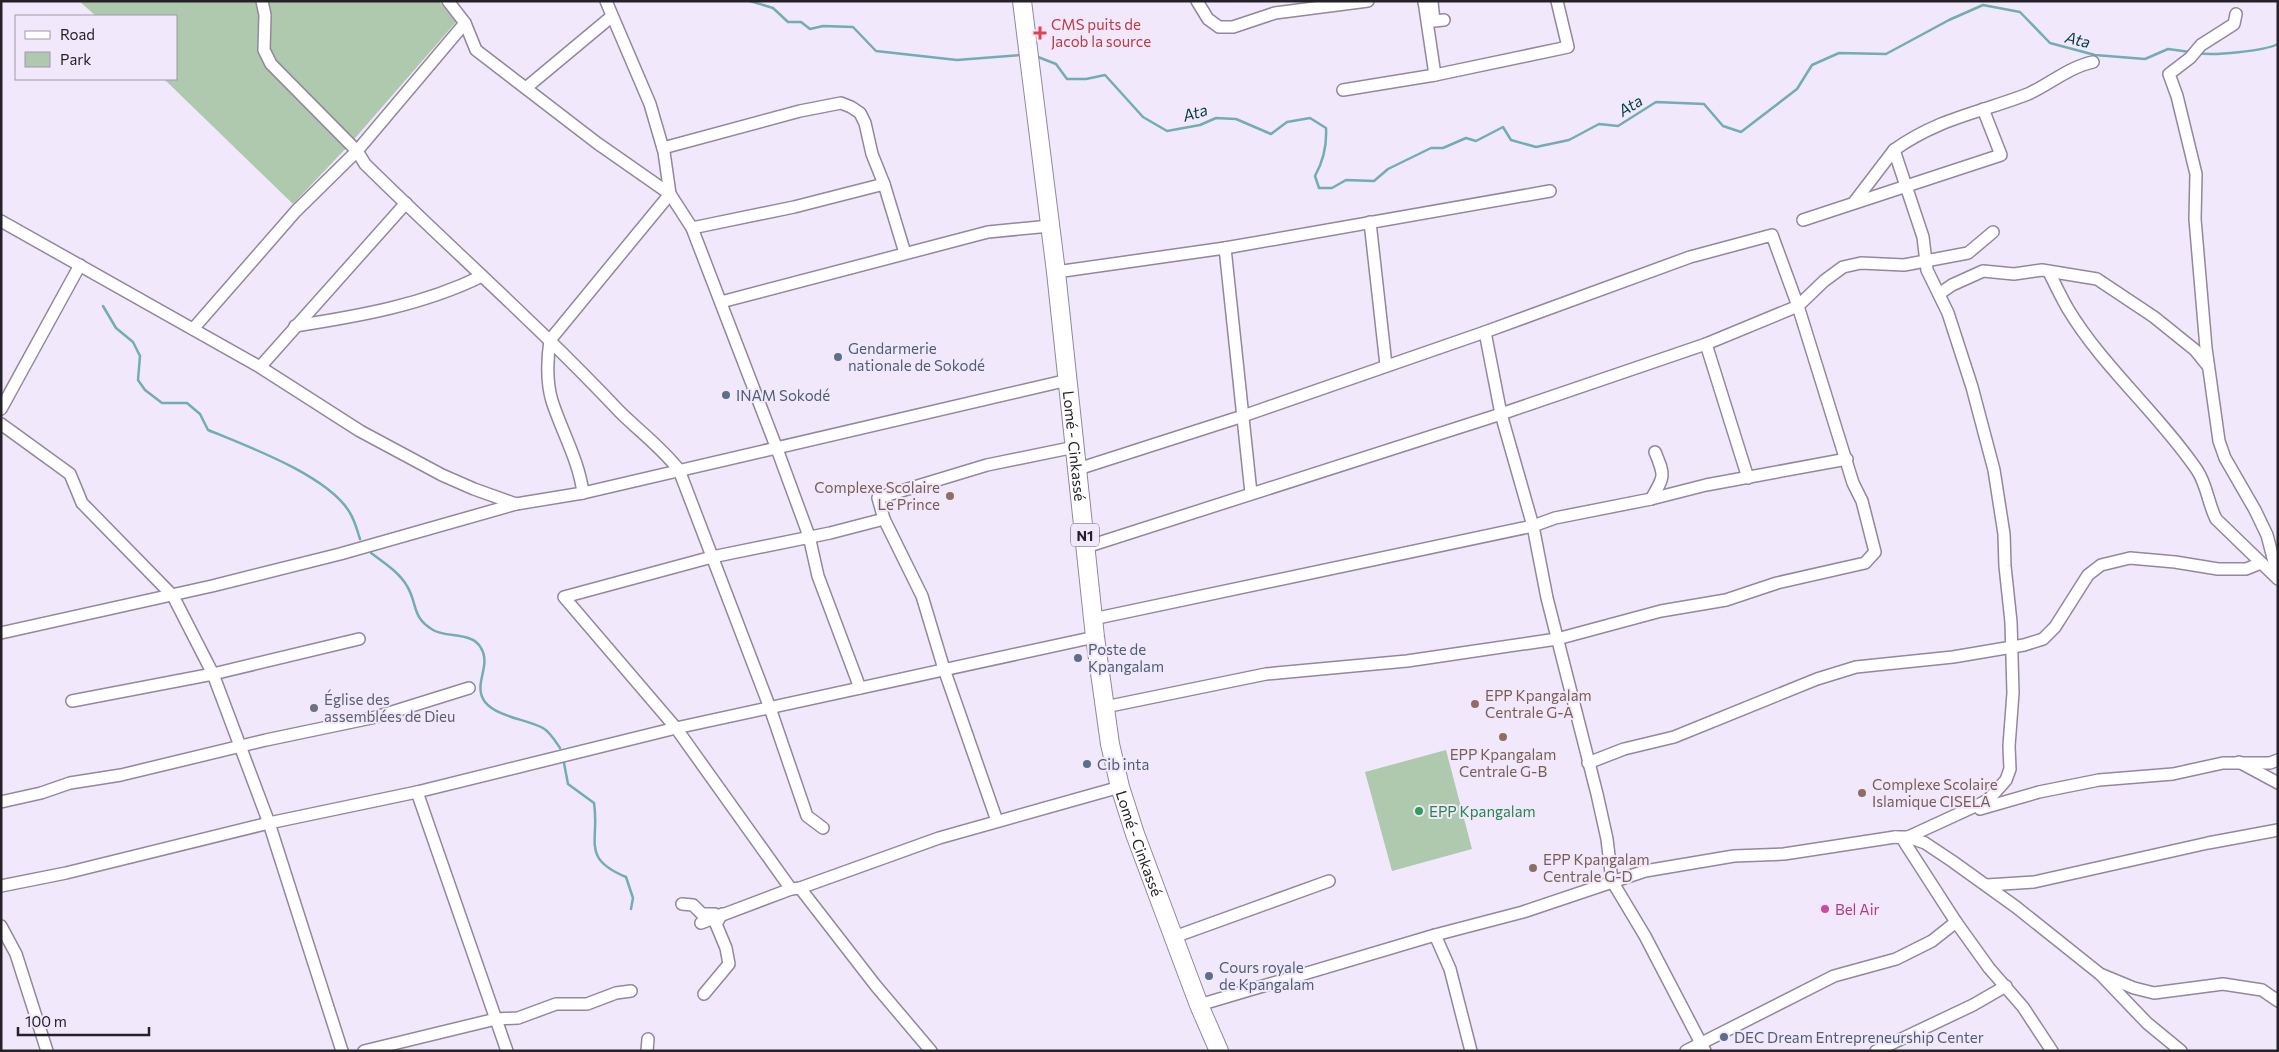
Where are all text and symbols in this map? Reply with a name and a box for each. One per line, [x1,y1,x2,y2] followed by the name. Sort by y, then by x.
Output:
[15,15,178,80] legend
[1051,15,1151,50] place label: CMS puits de Jacob la source
[60,25,95,43] text: Road
[1033,26,1047,40] marker: CMS puits de Jacob la source
[2063,26,2093,51] water label: Ata
[60,50,91,68] text: Park
[1613,90,1646,120] water label: Ata
[1179,99,1210,125] water label: Ata
[848,339,985,374] place label: Gendarmerie nationale de Sokodé
[832,351,844,363] marker: Gendarmerie nationale de Sokodé
[736,386,830,404] place label: INAM Sokodé
[720,389,732,401] marker: INAM Sokodé
[1060,390,1089,502] street label: Lomé - Cinkassé
[814,478,940,513] place label: Complexe Scolaire Le Prince
[944,490,956,502] marker: Complexe Scolaire Le Prince
[1071,524,1099,546] road number: N1
[1088,640,1164,675] place label: Poste de Kpangalam
[1072,652,1084,664] marker: Poste de Kpangalam
[1485,686,1592,721] place label: EPP Kpangalam Centrale G-A
[324,689,455,725] place label: Église des assemblées de Dieu
[1469,698,1481,710] marker: EPP Kpangalam Centrale G-A
[308,702,320,714] marker: Église des assemblées de Dieu
[1497,731,1509,743] marker: EPP Kpangalam Centrale G-B
[1450,745,1556,780] place label: EPP Kpangalam Centrale G-B
[1097,755,1149,773] place label: Cib inta
[1081,758,1093,770] marker: Cib inta
[1872,775,1998,810] place label: Complexe Scolaire Islamique CISELA
[1856,787,1868,799] marker: Complexe Scolaire Islamique CISELA
[1113,788,1167,899] street label: Lomé - Cinkassé
[1429,802,1536,820] place label: EPP Kpangalam
[1413,805,1425,817] marker: EPP Kpangalam
[1543,850,1650,885] place label: EPP Kpangalam Centrale G-D
[1527,862,1539,874] marker: EPP Kpangalam Centrale G-D
[1835,900,1879,918] place label: Bel Air
[1819,903,1831,915] marker: Bel Air
[1219,958,1314,993] place label: Cours royale de Kpangalam
[1203,970,1215,982] marker: Cours royale de Kpangalam
[18,1004,149,1036] scale bar
[25,1012,67,1030] text: 100 m
[1734,1028,1984,1046] place label: DEC Dream Entrepreneurship Center
[1718,1031,1730,1043] marker: DEC Dream Entrepreneurship Center

